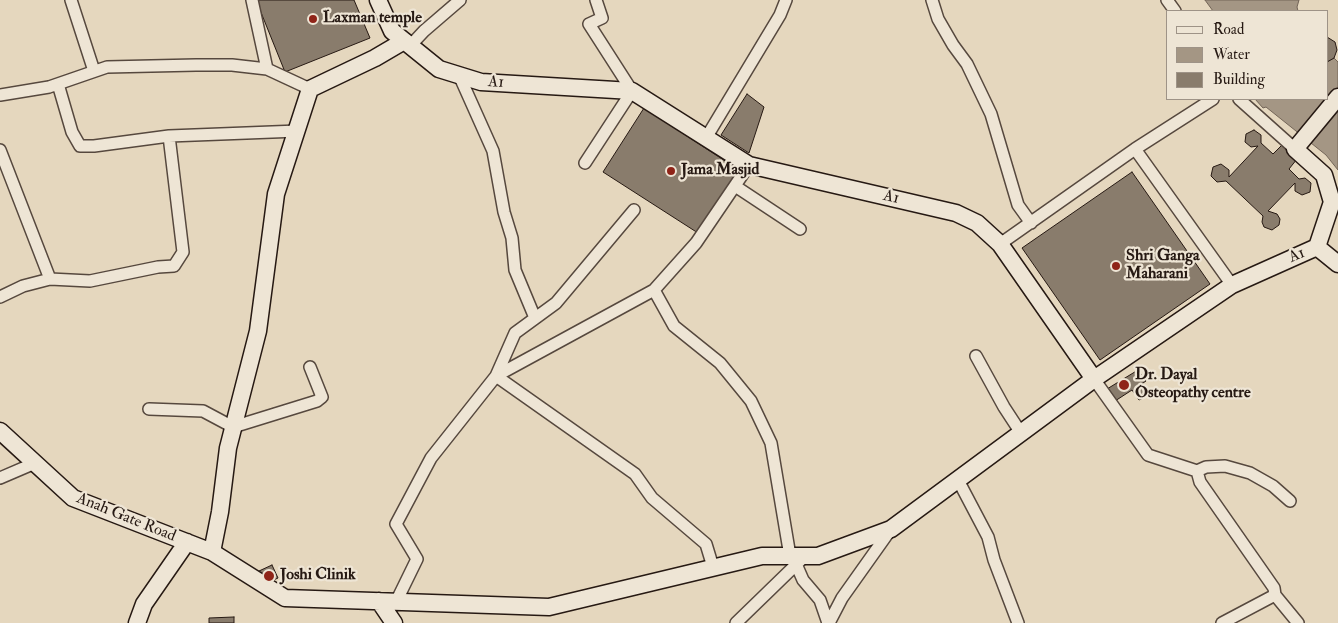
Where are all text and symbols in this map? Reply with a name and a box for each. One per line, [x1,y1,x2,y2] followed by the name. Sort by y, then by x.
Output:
[323,9,422,29] place label: Laxman temple
[1166,10,1328,100] legend
[307,13,319,25] marker: Laxman temple
[1213,20,1244,39] text: Road
[1213,45,1250,64] text: Water
[1213,70,1265,89] text: Building
[487,73,505,93] street label: A1
[681,161,759,181] place label: Jama Masjid
[665,165,677,177] marker: Jama Masjid
[881,187,901,209] street label: A1
[1286,244,1308,268] street label: A1
[1126,247,1200,285] place label: Shri Ganga Maharani
[1110,260,1122,272] marker: Shri Ganga Maharani
[1135,366,1251,404] place label: Dr. Dayal Osteopathy centre
[1117,378,1131,392] marker: Dr. Dayal Osteopathy centre
[74,489,178,547] street label: Anah Gate Road
[280,566,356,586] place label: Joshi Clinik
[262,569,276,583] marker: Joshi Clinik

